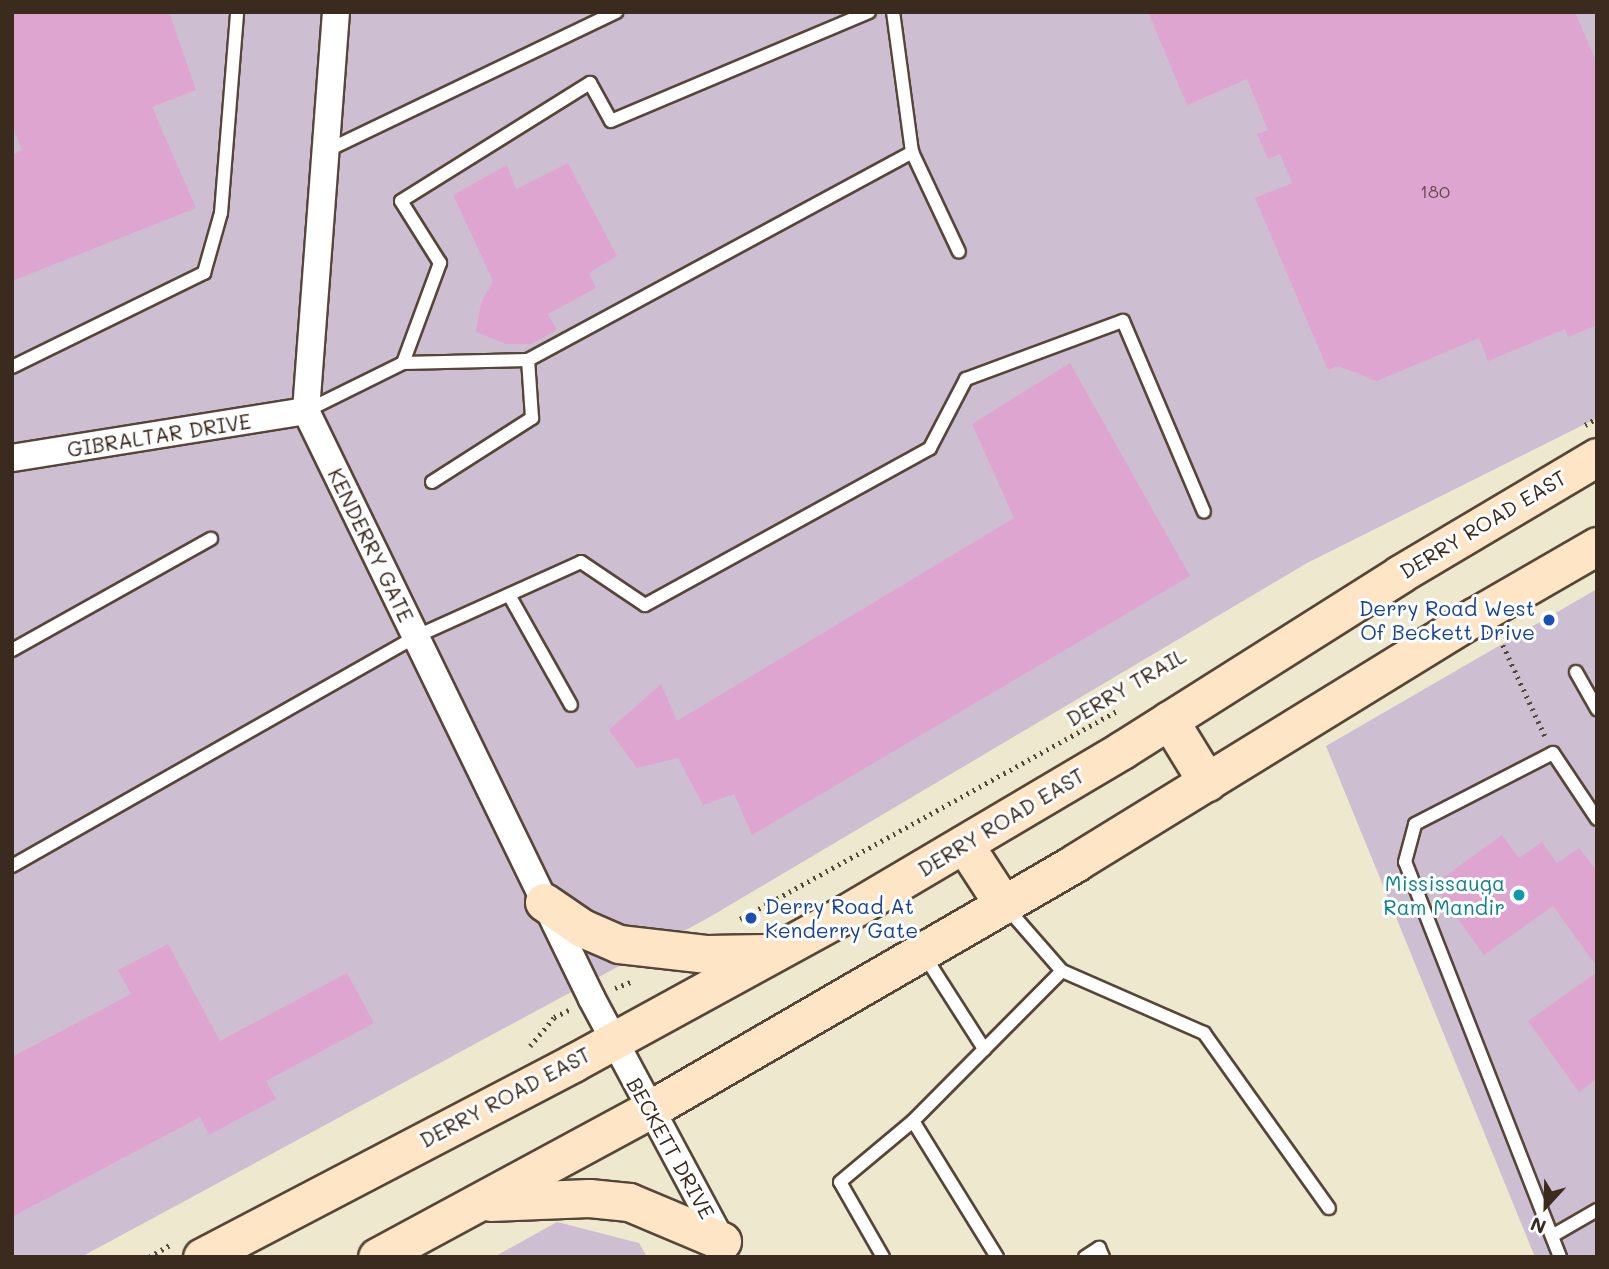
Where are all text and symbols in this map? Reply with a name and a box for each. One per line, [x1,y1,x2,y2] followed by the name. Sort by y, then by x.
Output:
[1420,180,1450,202] house number: 180
[65,408,253,462] street label: GIBRALTAR DRIVE
[323,464,419,626] street label: KENDERRY GATE
[1395,464,1571,584] street label: DERRY ROAD EAST
[1359,595,1535,645] place label: Derry Road West Of Beckett Drive
[1541,612,1557,628] marker: Derry Road West Of Beckett Drive
[1062,643,1190,731] street label: DERRY TRAIL
[913,762,1089,882] street label: DERRY ROAD EAST
[1383,870,1505,920] place label: Mississauga Ram Mandir
[1511,887,1527,903] marker: Mississauga Ram Mandir
[765,893,918,943] place label: Derry Road At Kenderry Gate
[743,910,759,926] marker: Derry Road At Kenderry Gate
[415,1041,595,1153] street label: DERRY ROAD EAST
[622,1073,720,1223] street label: BECKETT DRIVE
[1511,1171,1581,1241] north arrow
[1527,1212,1549,1240] text: N

